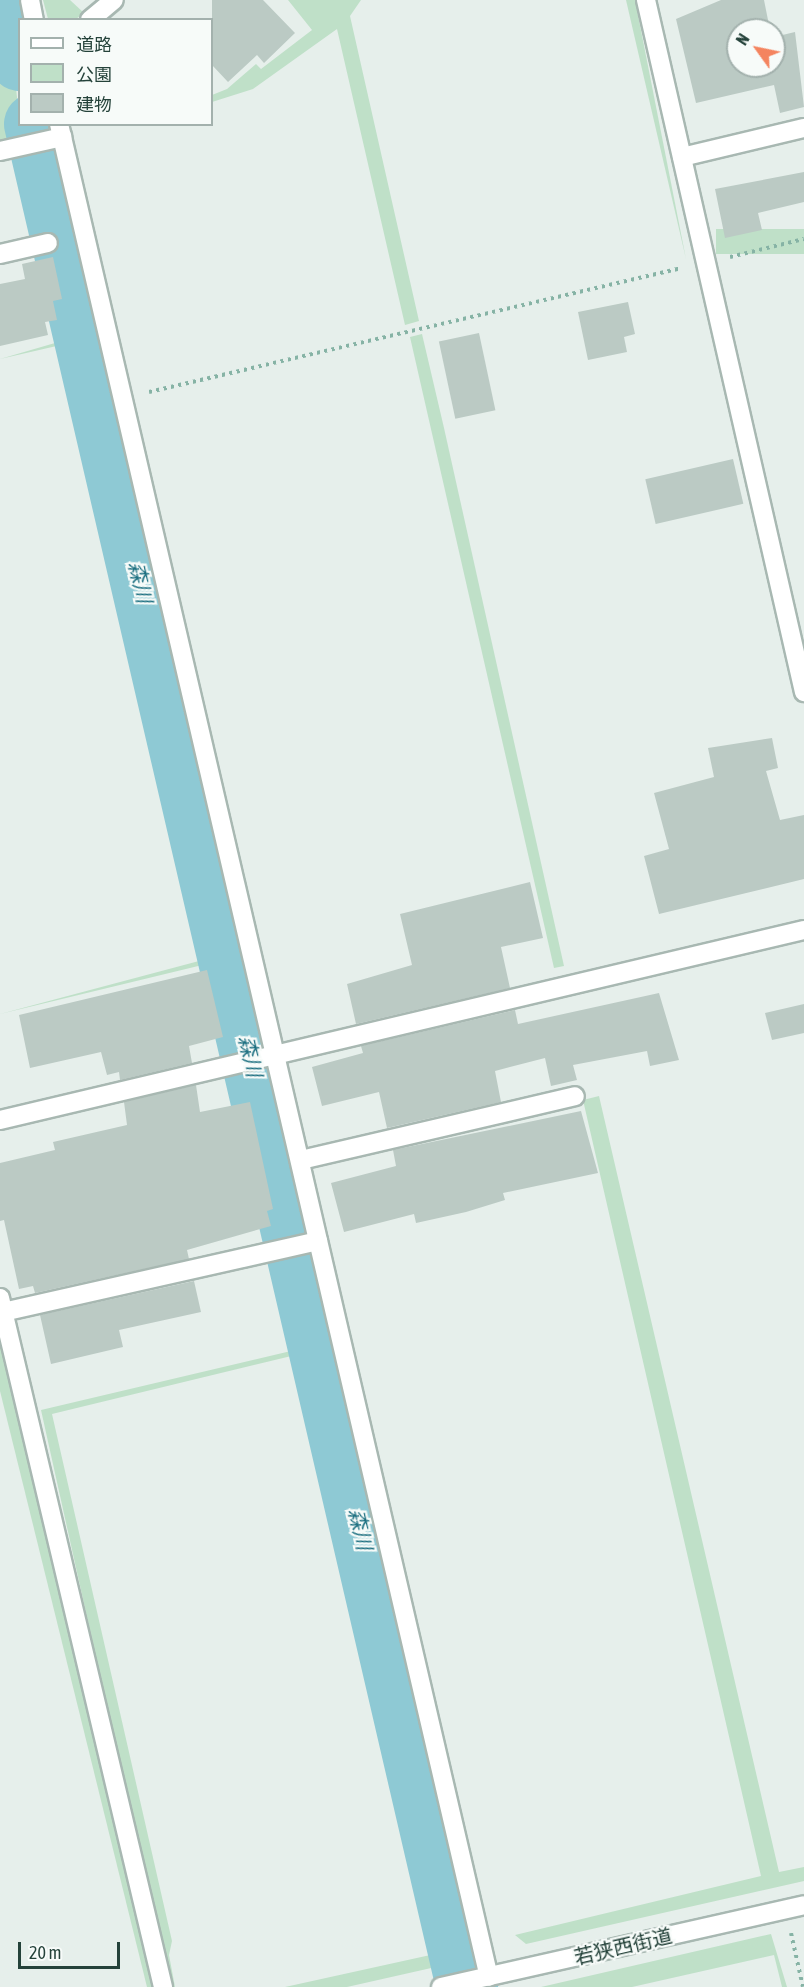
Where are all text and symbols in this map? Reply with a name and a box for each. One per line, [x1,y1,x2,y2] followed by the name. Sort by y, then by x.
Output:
[18,18,213,126] legend
[726,18,786,78] north arrow
[732,30,753,48] text: N
[76,34,112,55] text: 道路
[76,64,112,85] text: 公園
[76,94,112,115] text: 建物
[124,559,158,605] water label: 森川
[234,1033,268,1079] water label: 森川
[344,1506,378,1552] water label: 森川
[572,1923,674,1969] street label: 若狭西街道
[21,1930,123,1968] scale bar
[29,1942,61,1963] text: 20 m

